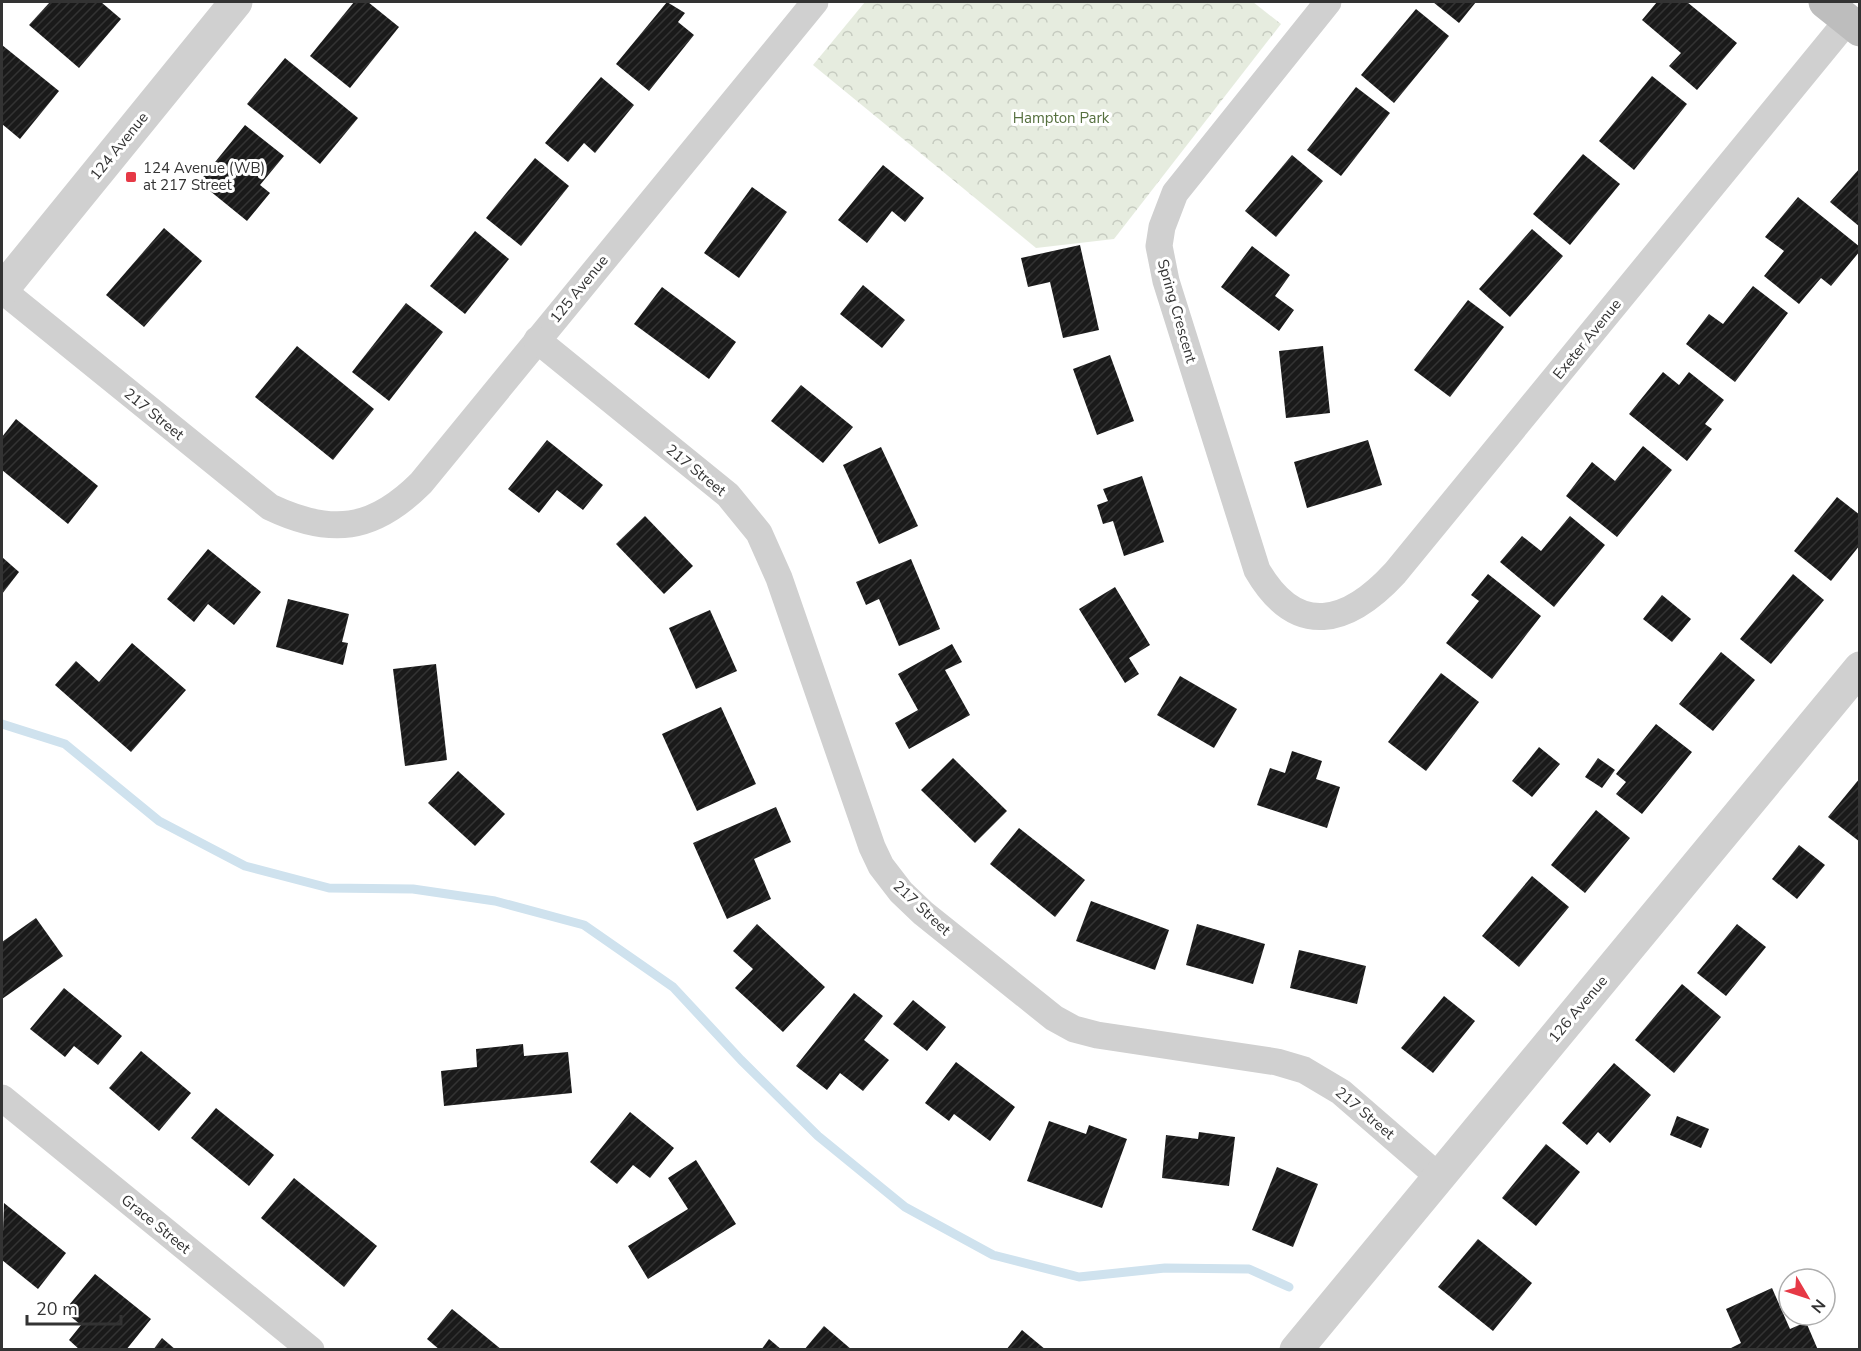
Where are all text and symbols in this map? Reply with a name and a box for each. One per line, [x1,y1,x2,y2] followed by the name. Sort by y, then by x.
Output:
[85,108,153,184] street label: 124 Avenue
[1013,108,1110,128] park label: Hampton Park
[143,158,265,195] place label: 124 Avenue (WB) at 217 Street
[124,170,138,184] marker: 124 Avenue (WB) at 217 Street
[545,251,613,327] street label: 125 Avenue
[1153,257,1202,366] street label: Spring Crescent
[1548,295,1626,383] street label: Exeter Avenue
[120,384,189,445] street label: 217 Street
[662,440,731,501] street label: 217 Street
[889,876,956,940] street label: 217 Street
[1544,971,1612,1047] street label: 126 Avenue
[1331,1082,1399,1144] street label: 217 Street
[117,1190,195,1259] street label: Grace Street
[1777,1267,1837,1327] north arrow
[27,1288,122,1326] scale bar
[1806,1294,1830,1317] text: N
[36,1297,78,1321] text: 20 m

